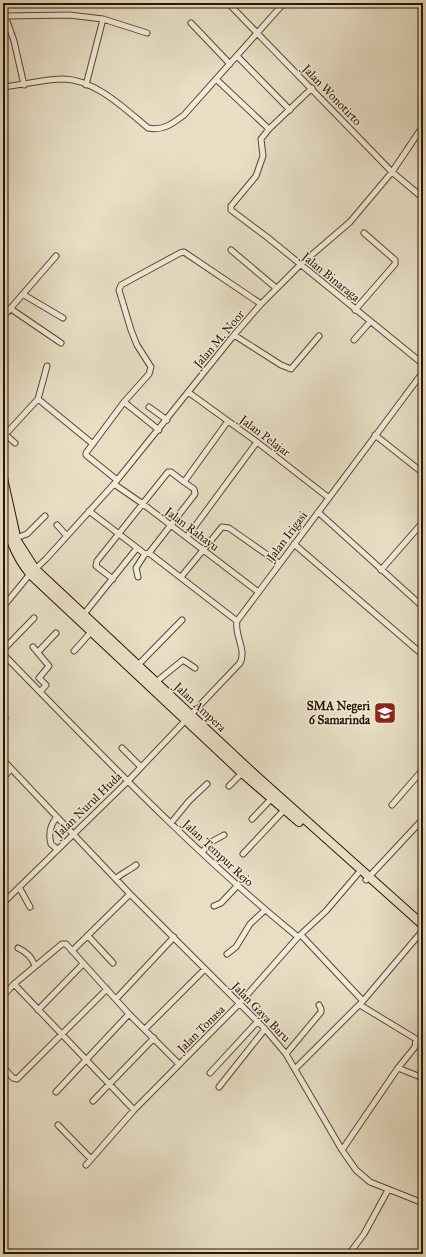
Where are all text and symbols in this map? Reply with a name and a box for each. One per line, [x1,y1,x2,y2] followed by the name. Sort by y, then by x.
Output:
[297,60,365,129] street label: Jalan Wonotirto
[297,248,363,306] street label: Jalan Binaraga
[189,307,248,373] street label: Jalan M. Noor
[235,411,293,461] street label: Jalan Pelajar
[160,503,222,555] street label: Jalan Rahayu
[263,508,311,566] street label: Jalan Irigasi
[169,678,230,736] street label: Jalan Ampera
[307,699,371,727] place label: SMA Negeri 6 Samarinda
[372,700,398,726] school or university icon: SMA Negeri 6 Samarinda
[50,769,126,843] street label: Jalan Nurul Huda
[178,815,256,890] street label: Jalan Tempur Rejo
[227,978,294,1046] street label: Jalan Gaya Baru
[173,1002,229,1058] street label: Jalan Tonasa

